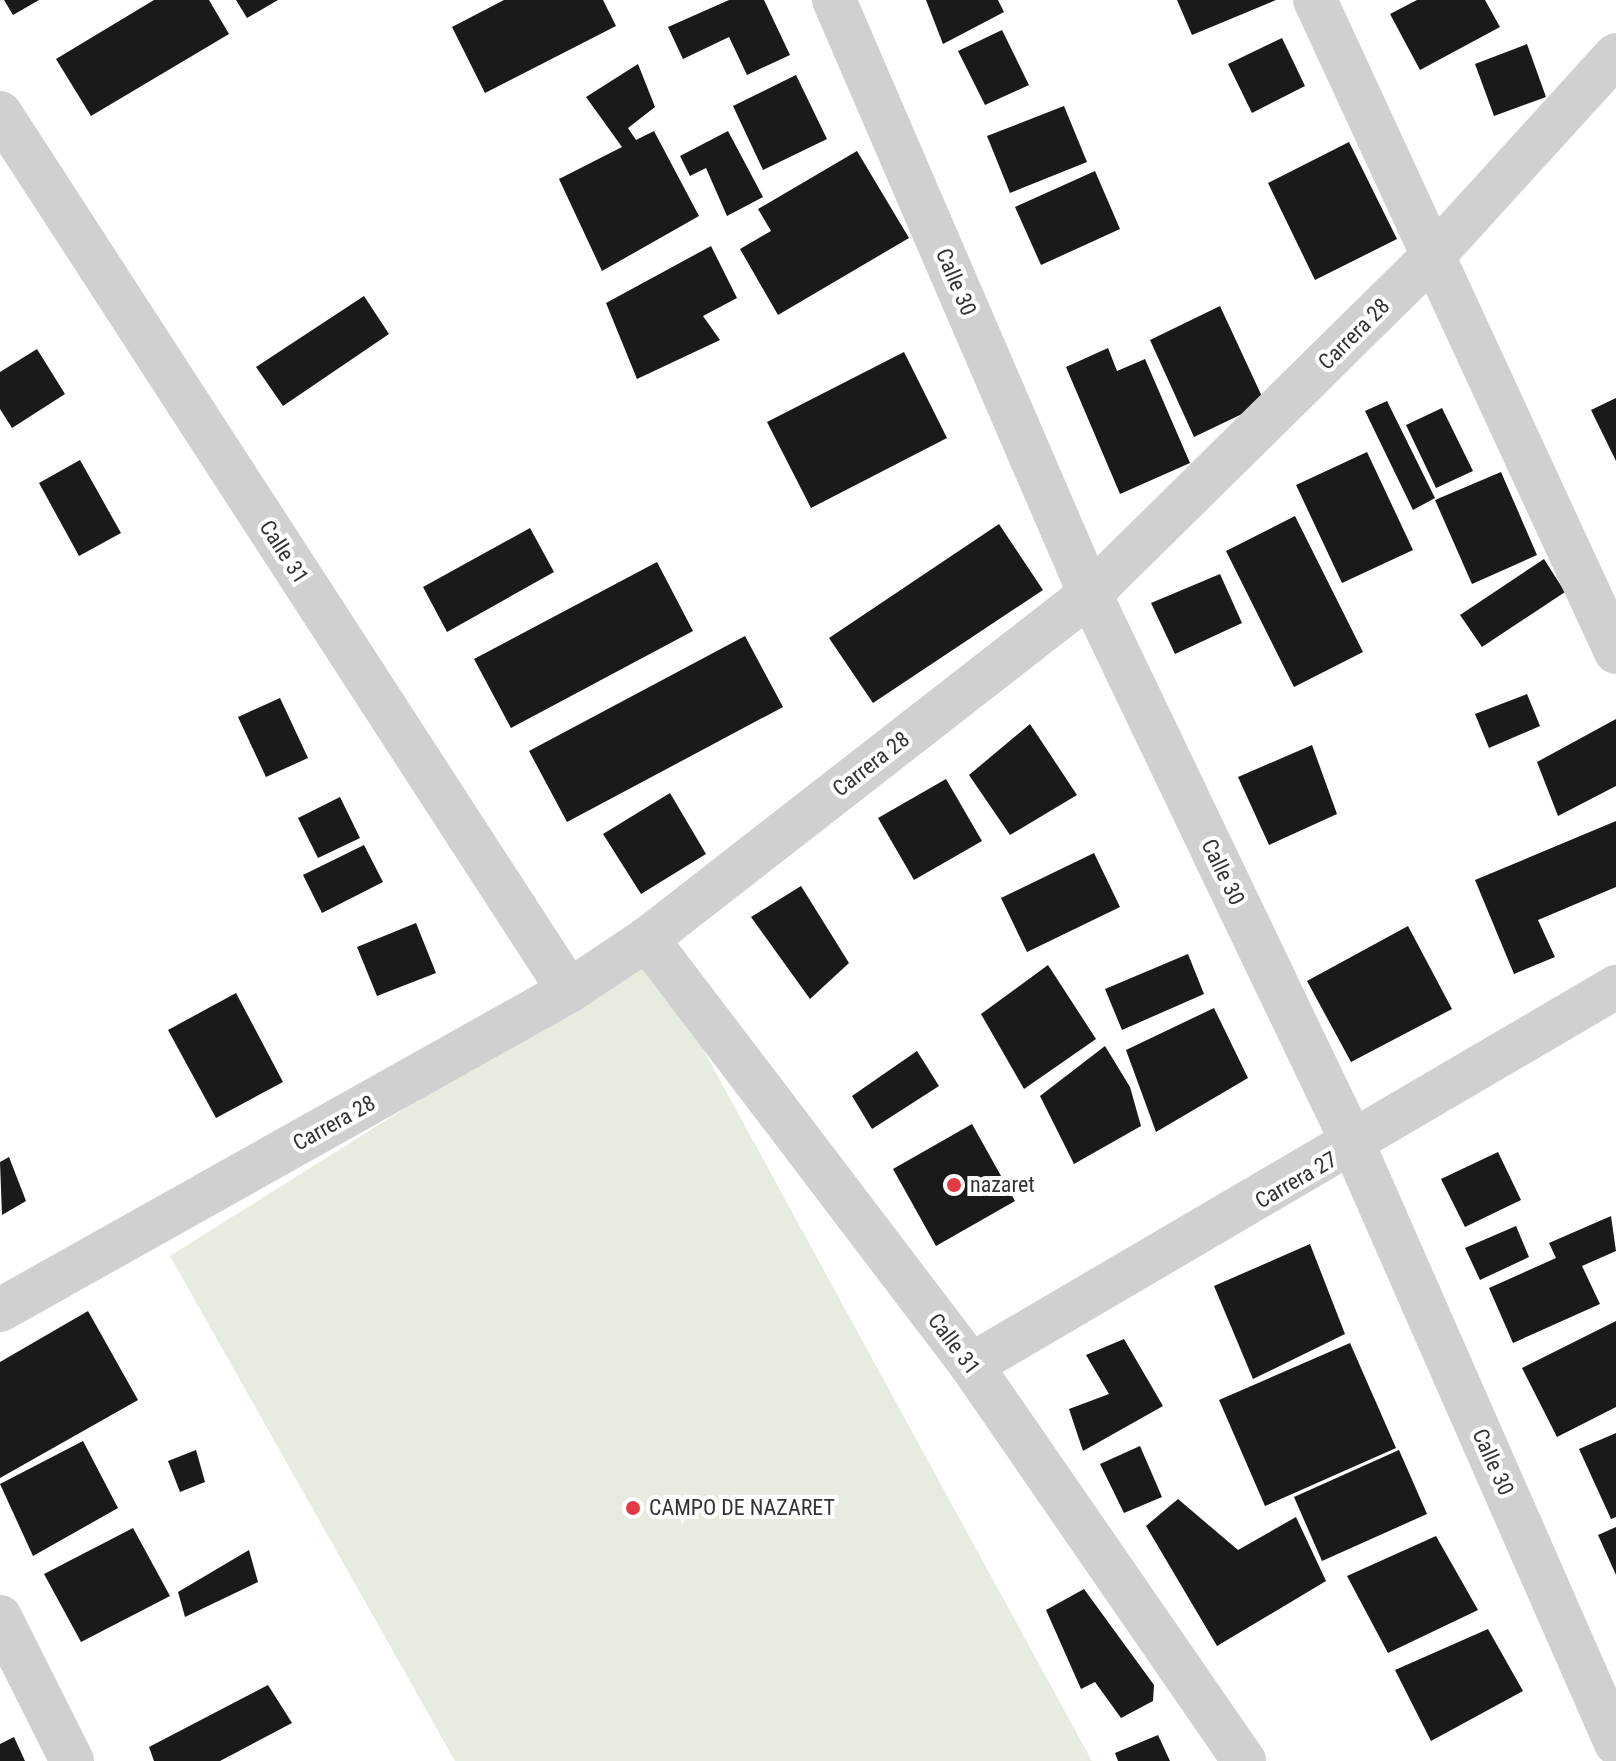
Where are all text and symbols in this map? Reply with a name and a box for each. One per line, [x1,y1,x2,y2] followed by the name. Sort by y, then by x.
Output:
[930,245,982,319] street label: Calle 30
[1313,293,1395,375] street label: Carrera 28
[254,515,314,589] street label: Calle 31
[827,726,915,802] street label: Carrera 28
[1196,835,1250,909] street label: Calle 30
[288,1090,380,1156] street label: Carrera 28
[1250,1146,1342,1214] street label: Carrera 27
[970,1172,1035,1198] place label: nazaret
[945,1176,963,1194] marker: nazaret
[922,1308,986,1380] street label: Calle 31
[1467,1425,1519,1499] street label: Calle 30
[649,1495,835,1521] place label: CAMPO DE NAZARET
[624,1499,642,1517] marker: CAMPO DE NAZARET

